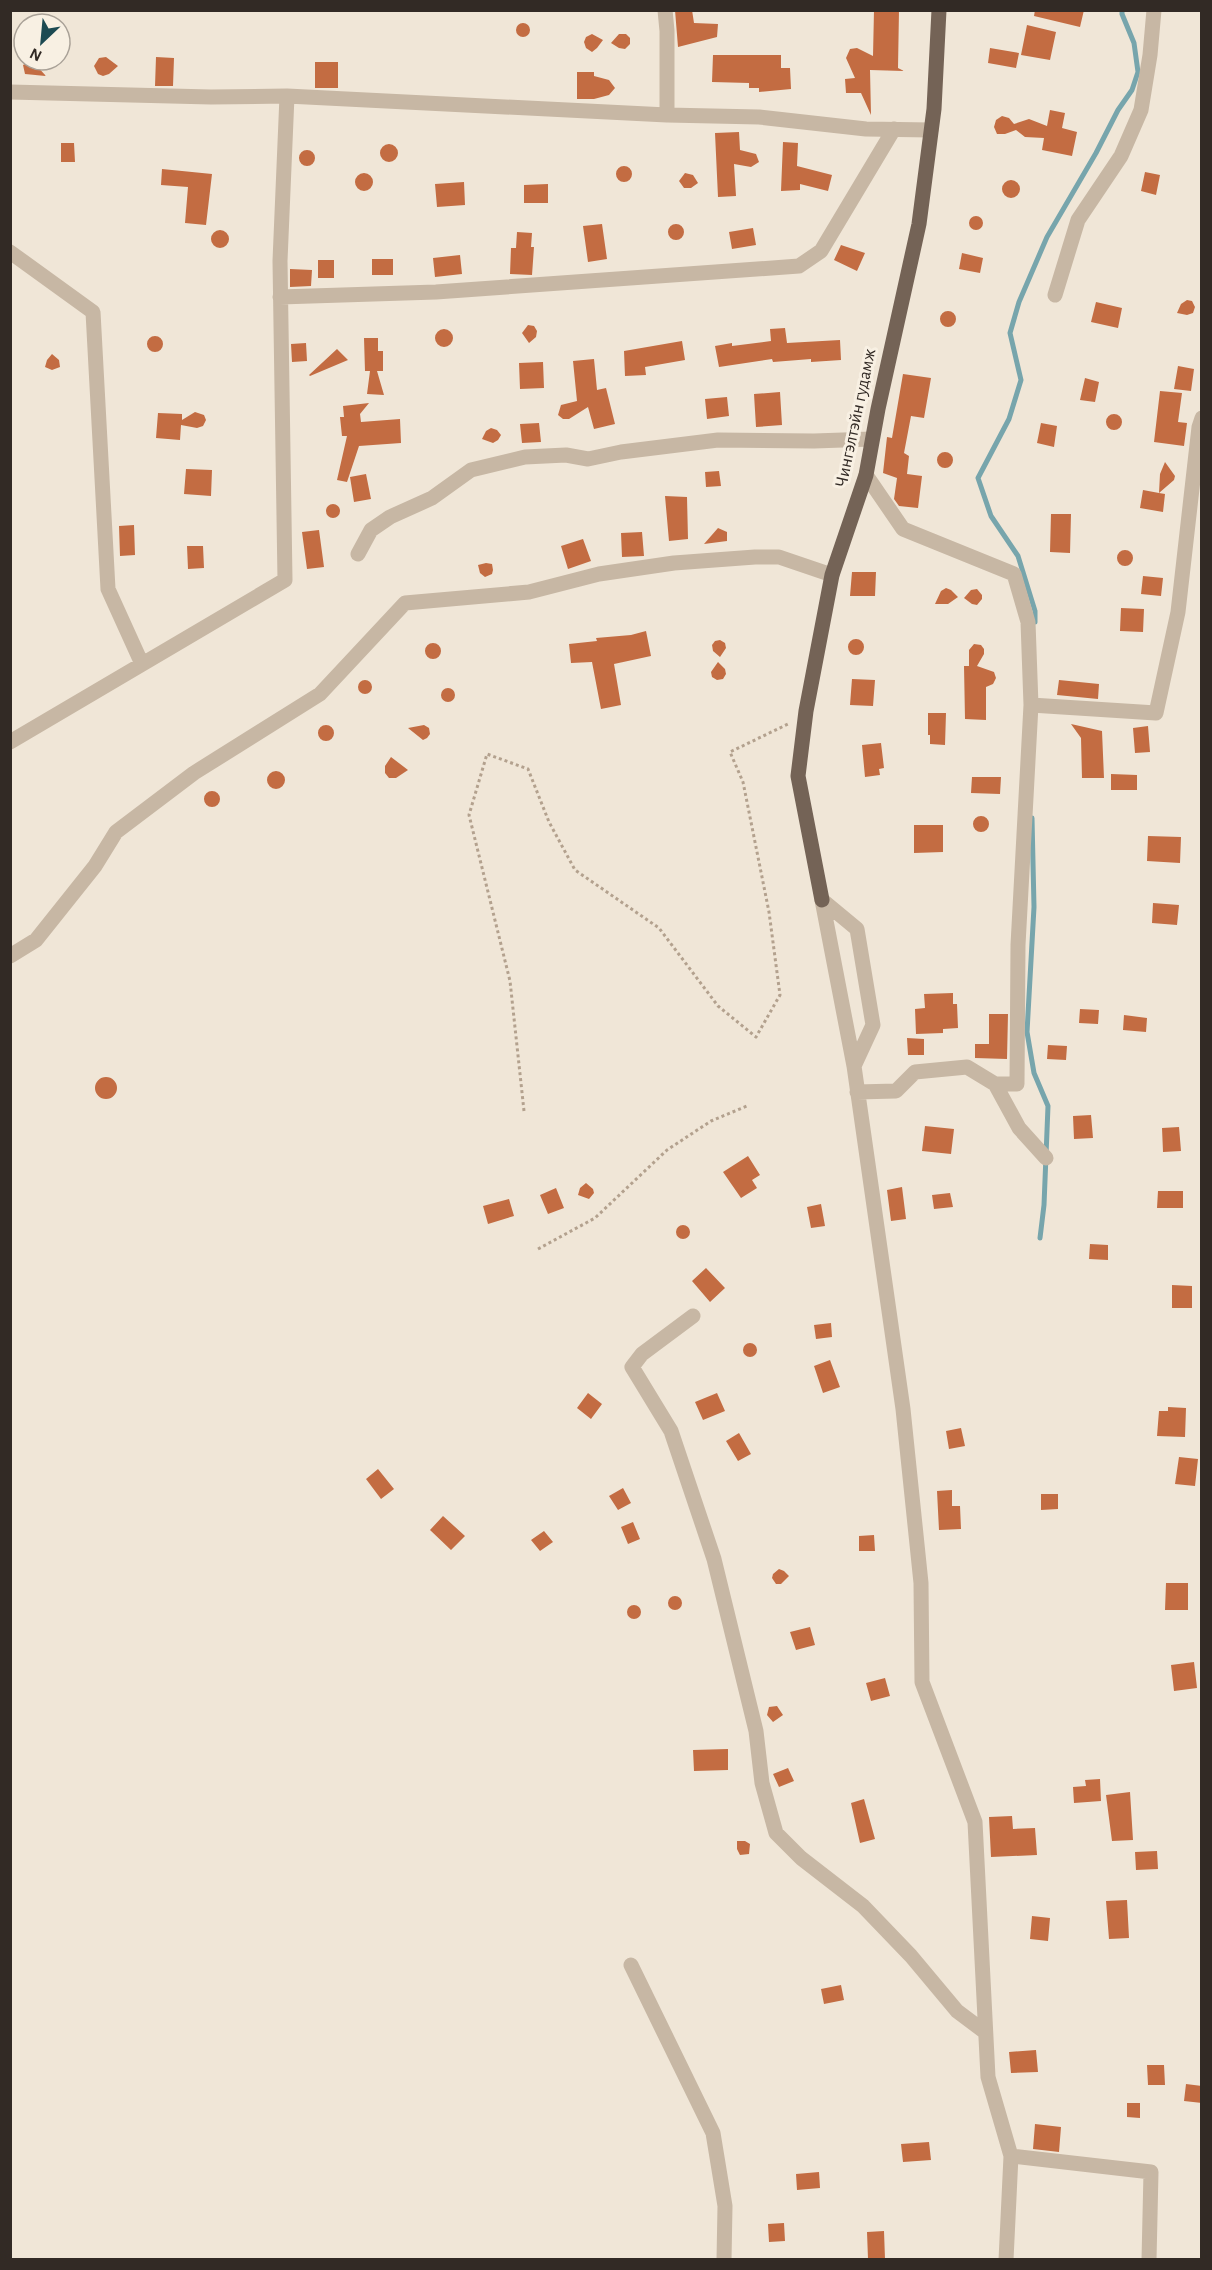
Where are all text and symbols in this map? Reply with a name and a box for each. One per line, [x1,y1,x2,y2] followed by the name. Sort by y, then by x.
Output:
[12,12,72,72] north arrow
[27,45,44,64] text: N
[833,347,880,489] street label: Чингэлтэйн гудамж

